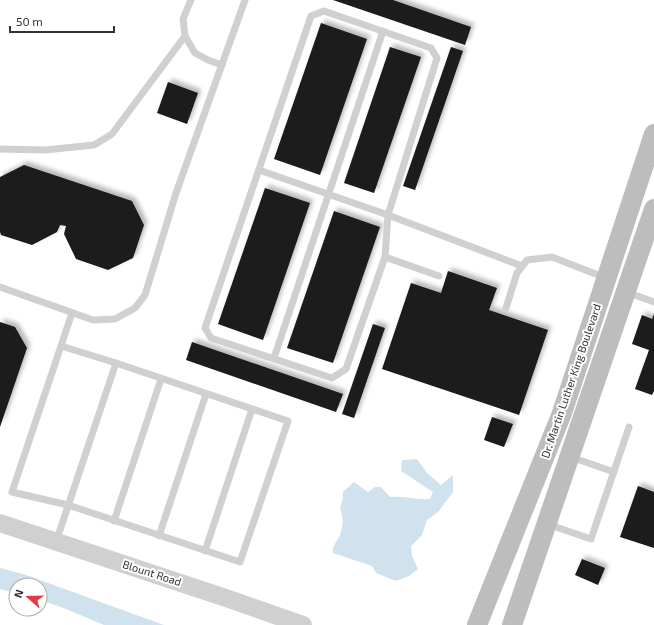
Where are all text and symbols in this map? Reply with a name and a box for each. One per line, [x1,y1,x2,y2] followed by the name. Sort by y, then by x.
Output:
[10,8,114,34] scale bar
[16,14,43,28] text: 50 m
[538,302,603,460] street label: Dr. Martin Luther King Boulevard
[121,557,183,588] street label: Blount Road
[8,577,48,617] north arrow
[11,587,26,599] text: N

